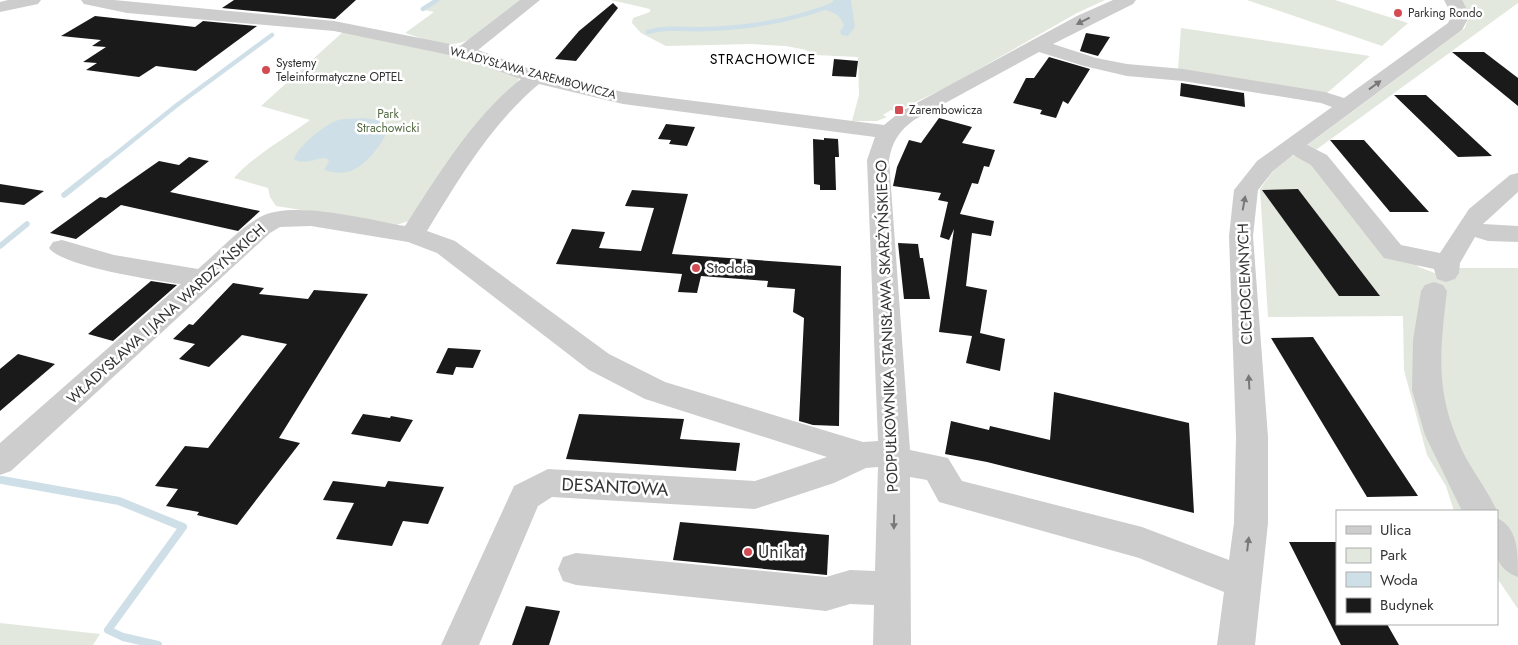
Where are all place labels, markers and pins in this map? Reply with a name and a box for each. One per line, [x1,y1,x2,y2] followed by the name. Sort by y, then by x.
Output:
[1408,4,1483,22] place label: Parking Rondo
[1392,7,1404,19] marker: Parking Rondo
[276,54,403,86] place label: Systemy Teleinformatyczne OPTEL
[260,64,272,76] marker: Systemy Teleinformatyczne OPTEL
[909,101,983,119] place label: Zarembowicza
[893,104,905,116] marker: Zarembowicza
[706,257,753,279] place label: Stodoła
[690,262,702,274] marker: Stodoła
[758,539,805,565] place label: Unikat
[742,546,754,558] marker: Unikat

